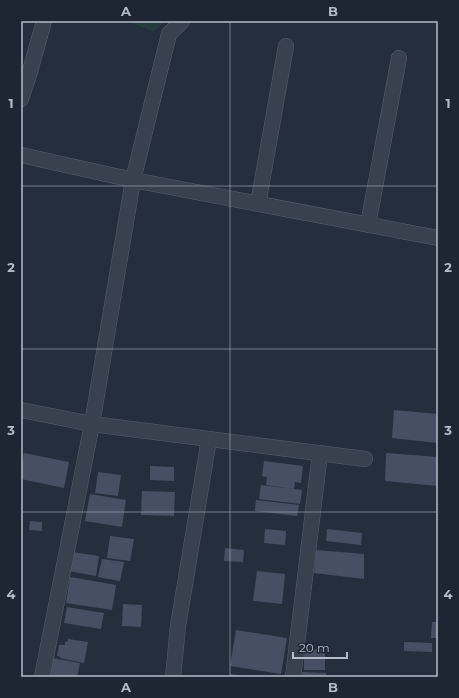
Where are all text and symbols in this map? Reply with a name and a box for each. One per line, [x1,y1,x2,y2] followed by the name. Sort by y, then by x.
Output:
[120,3,132,19] text: A
[328,3,338,19] text: B
[8,95,14,111] text: 1
[445,95,451,111] text: 1
[7,259,15,275] text: 2
[444,259,452,275] text: 2
[6,422,15,438] text: 3
[443,422,452,438] text: 3
[7,586,16,602] text: 4
[444,586,453,602] text: 4
[293,634,347,660] scale bar
[299,640,330,655] text: 20 m
[120,679,132,695] text: A
[328,679,338,695] text: B

